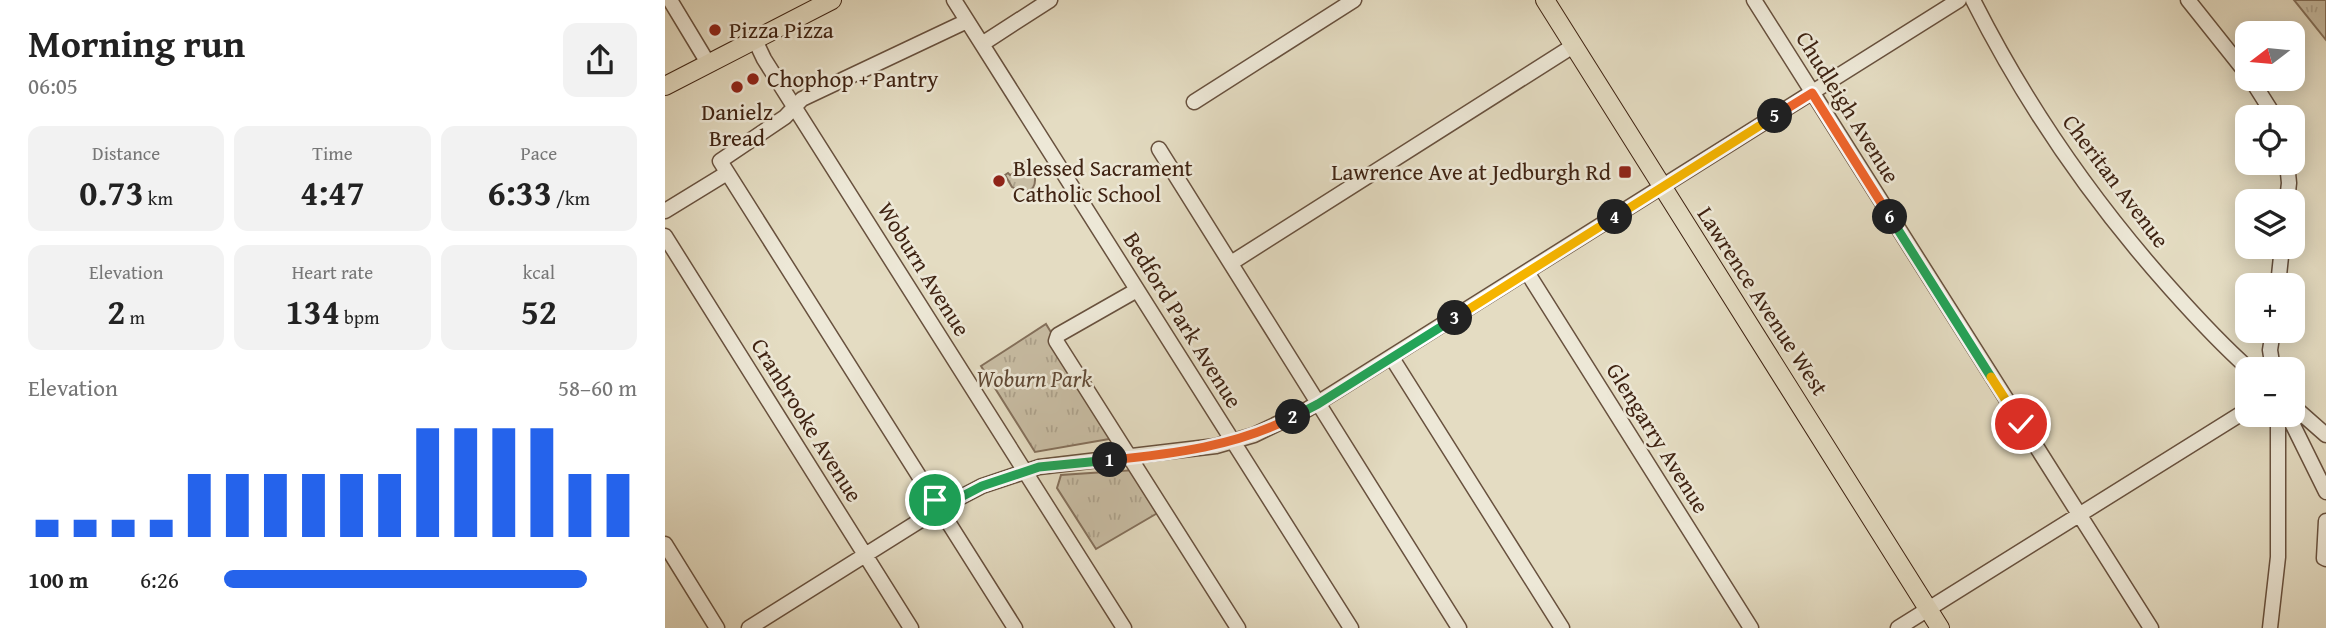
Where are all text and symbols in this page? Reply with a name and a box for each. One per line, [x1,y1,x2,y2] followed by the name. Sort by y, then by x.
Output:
[729,13,834,46] place label: Pizza Pizza
[28,15,245,71] text: Morning run
[2235,21,2305,91] north arrow
[2235,21,2305,427] map controls
[707,22,723,38] marker: Pizza Pizza
[563,23,637,97] button: share
[1788,24,1909,189] street label: Chudleigh Avenue
[767,62,939,95] place label: Chophop + Pantry
[28,69,78,102] text: 06:05
[745,71,761,87] marker: Chophop + Pantry
[729,79,745,95] marker: Danielz Bread
[701,95,773,154] place label: Danielz Bread
[1757,99,1793,134] pin: 5
[1770,101,1779,129] text: 5
[2235,105,2305,175] button: locate
[2055,107,2178,254] street label: Cheritan Avenue
[92,139,160,167] text: Distance
[312,139,353,167] text: Time
[521,139,557,167] text: Pace
[1013,151,1193,210] place label: Blessed Sacrament Catholic School
[1331,155,1612,188] place label: Lawrence Ave at Jedburgh Rd
[1617,164,1633,180] marker: Lawrence Ave at Jedburgh Rd
[79,167,144,218] text: 0.73
[300,167,365,218] text: 4:47
[488,167,552,218] text: 6:33
[991,173,1007,189] marker: Blessed Sacrament Catholic School
[144,184,173,212] text: km
[552,184,590,212] text: /km
[2235,189,2305,259] button: layers
[870,195,979,342] street label: Woburn Avenue
[1597,200,1633,234] pin: 4
[1690,200,1837,402] street label: Lawrence Avenue West
[1873,200,1907,234] pin: 6
[1610,202,1619,230] text: 4
[1885,202,1894,230] text: 6
[1116,225,1251,414] street label: Bedford Park Avenue
[89,258,163,286] text: Elevation
[292,258,373,286] text: Heart rate
[523,258,555,286] text: kcal
[2235,273,2305,343] button: +
[107,286,125,337] text: 2
[285,286,340,337] text: 134
[521,286,557,337] text: 52
[1437,300,1473,336] pin: 3
[125,303,145,331] text: m
[340,303,380,331] text: bpm
[1450,303,1459,331] text: 3
[744,331,871,508] street label: Cranbrooke Avenue
[1599,356,1718,519] street label: Glengarry Avenue
[2235,357,2305,427] button: −
[976,362,1092,395] park label: Woburn Park
[28,371,118,404] text: Elevation
[558,371,637,404] text: 58–60 m
[1991,394,2051,454] pin
[1275,400,1311,434] pin: 2
[1288,402,1297,430] text: 2
[2002,405,2040,443] icon: check
[1093,442,1127,477] pin: 1
[1105,445,1114,473] text: 1
[905,470,965,530] pin
[916,481,954,519] icon: arrive
[28,563,89,596] text: 100 m
[140,563,179,596] text: 6:26

